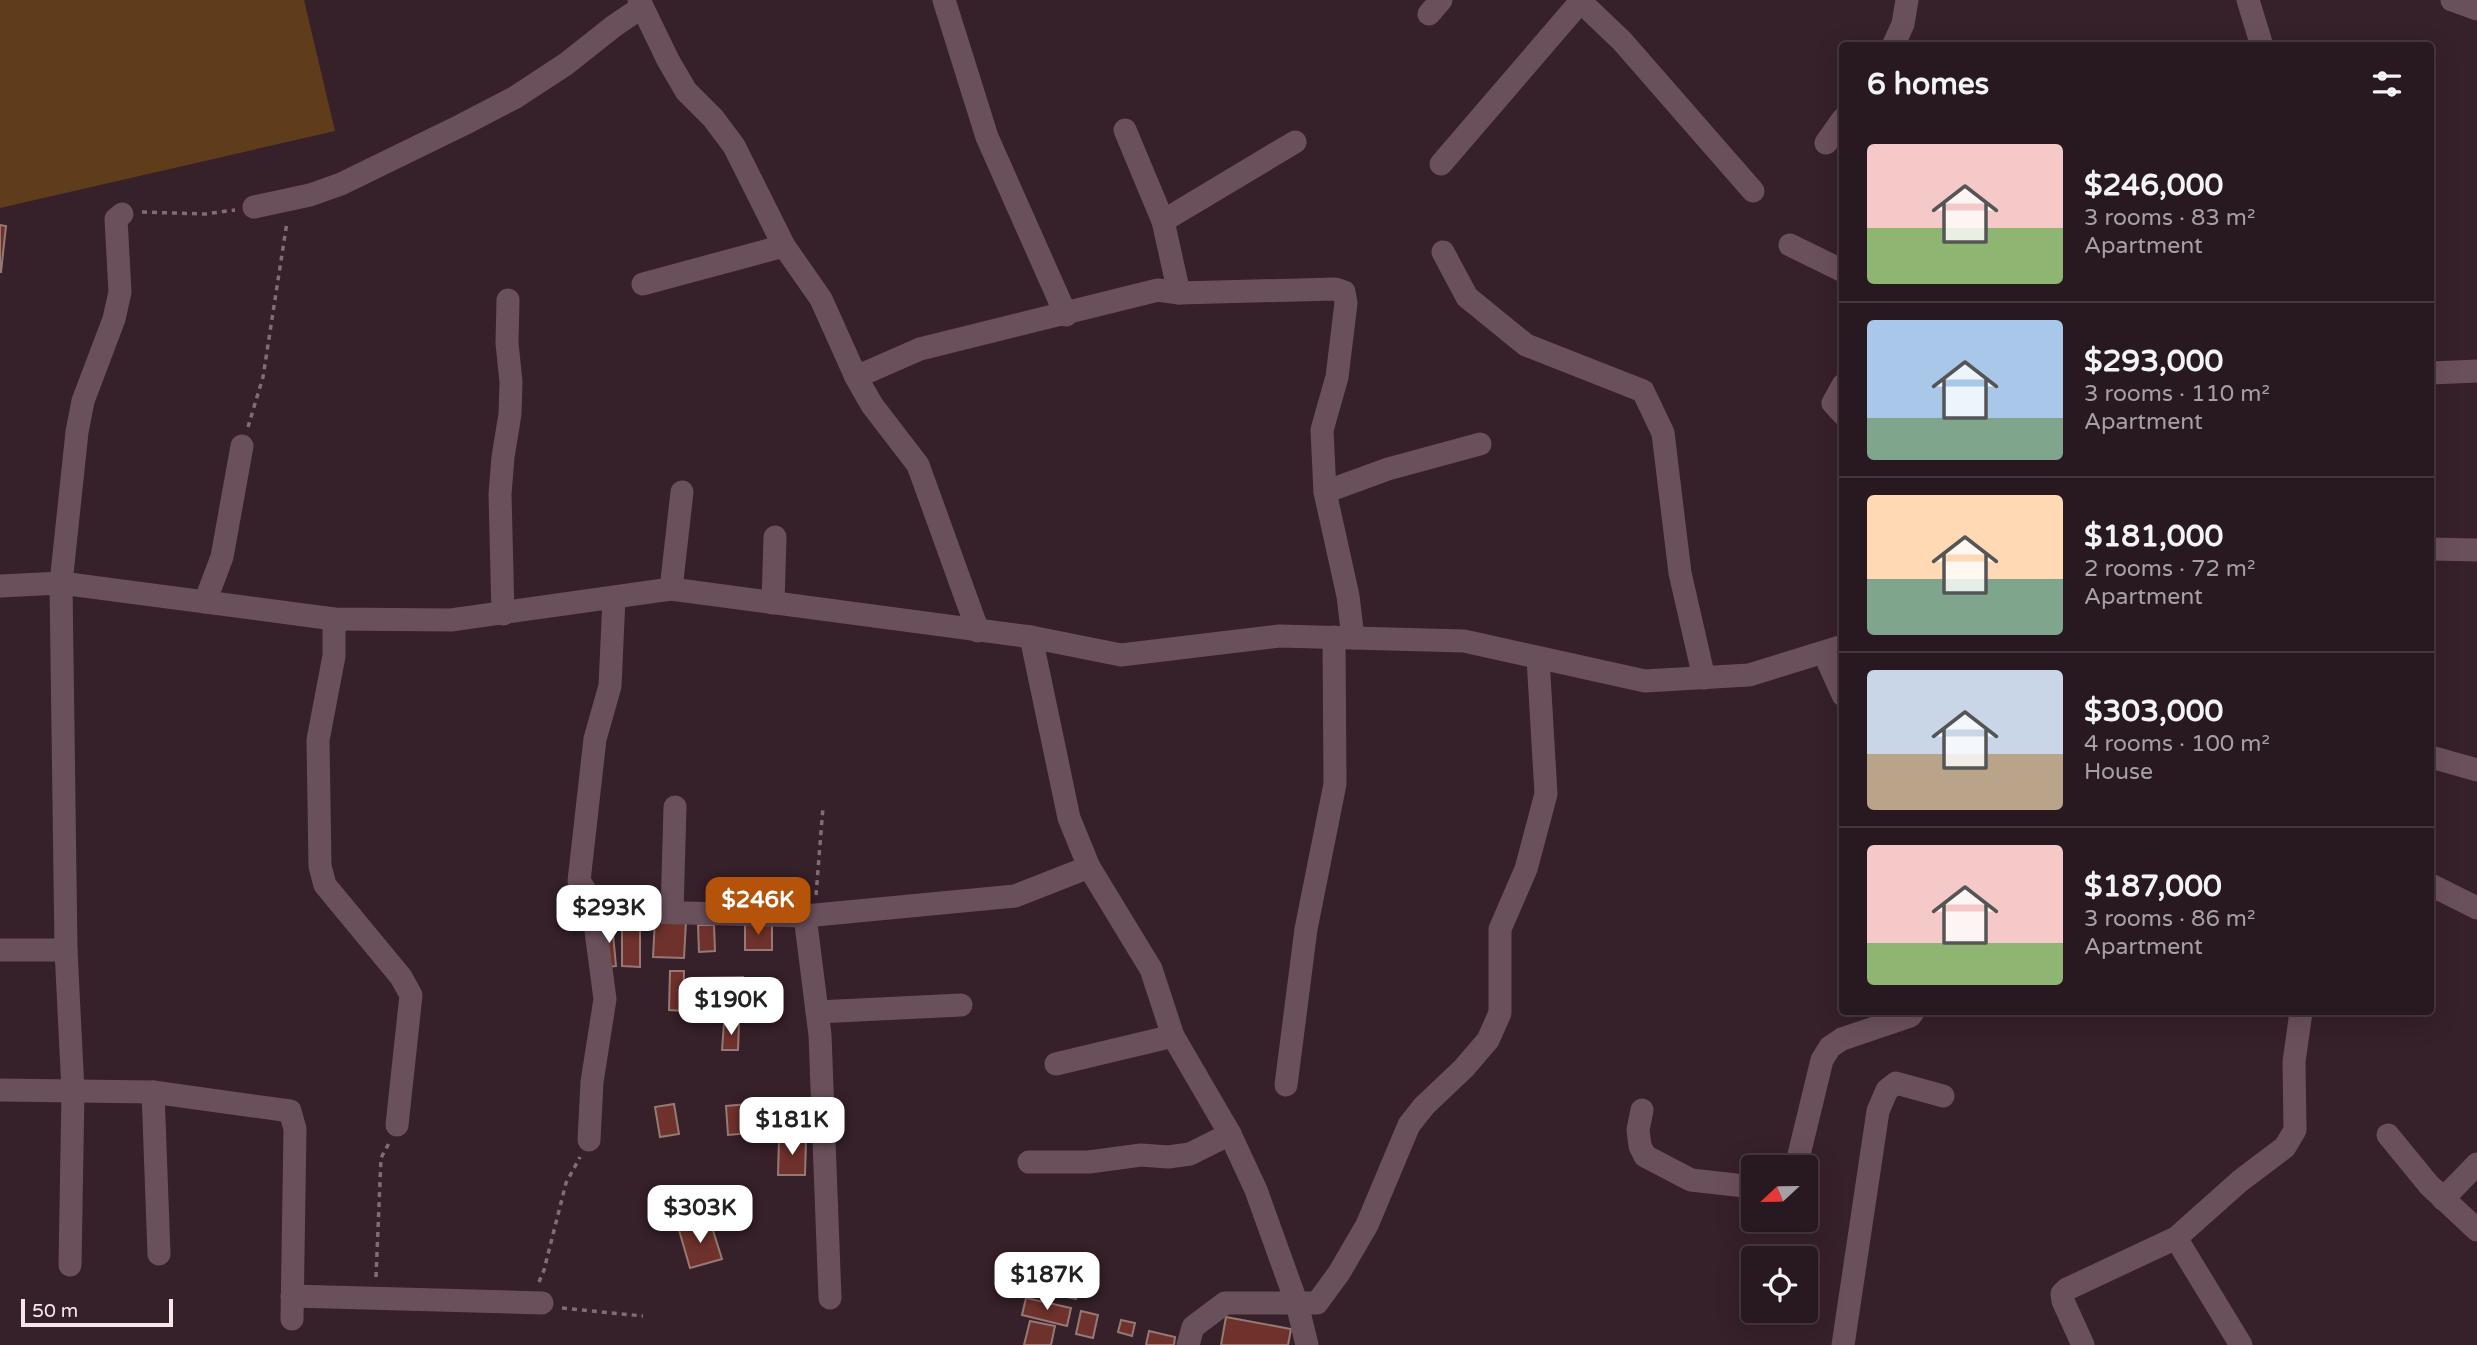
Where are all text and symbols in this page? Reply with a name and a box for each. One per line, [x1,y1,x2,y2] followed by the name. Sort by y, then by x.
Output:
[2368,65,2406,103] icon: filters
[1867,66,1989,103] text: 6 homes
[2084,167,2223,204] text: $246,000
[1923,172,2007,256] icon: home
[2084,204,2255,232] text: 3 rooms · 83 m²
[2084,232,2203,260] text: Apartment
[2084,343,2223,380] text: $293,000
[1923,348,2007,432] icon: home
[2084,380,2270,408] text: 3 rooms · 110 m²
[2084,408,2203,436] text: Apartment
[2084,518,2223,555] text: $181,000
[1923,523,2007,607] icon: home
[2084,555,2255,583] text: 2 rooms · 72 m²
[2084,583,2203,611] text: Apartment
[2084,693,2223,730] text: $303,000
[1923,698,2007,782] icon: home
[2084,730,2270,758] text: 4 rooms · 100 m²
[2084,758,2153,786] text: House
[2084,868,2222,905] text: $187,000
[1923,873,2007,957] icon: home
[709,878,807,937] pin: $246K
[560,886,658,945] pin: $293K
[722,886,794,914] text: $246K
[573,894,645,922] text: $293K
[2084,905,2255,933] text: 3 rooms · 86 m²
[2084,933,2203,961] text: Apartment
[682,978,780,1037] pin: $190K
[695,986,767,1014] text: $190K
[743,1098,841,1157] pin: $181K
[756,1106,828,1134] text: $181K
[1741,1155,1818,1232] north arrow
[1741,1155,1818,1323] map controls
[651,1186,749,1245] pin: $303K
[664,1194,736,1222] text: $303K
[1741,1246,1818,1323] button: locate
[998,1252,1096,1312] pin: $187K
[1011,1261,1083,1289] text: $187K
[21,1296,173,1328] scale bar
[32,1300,78,1322] text: 50 m

